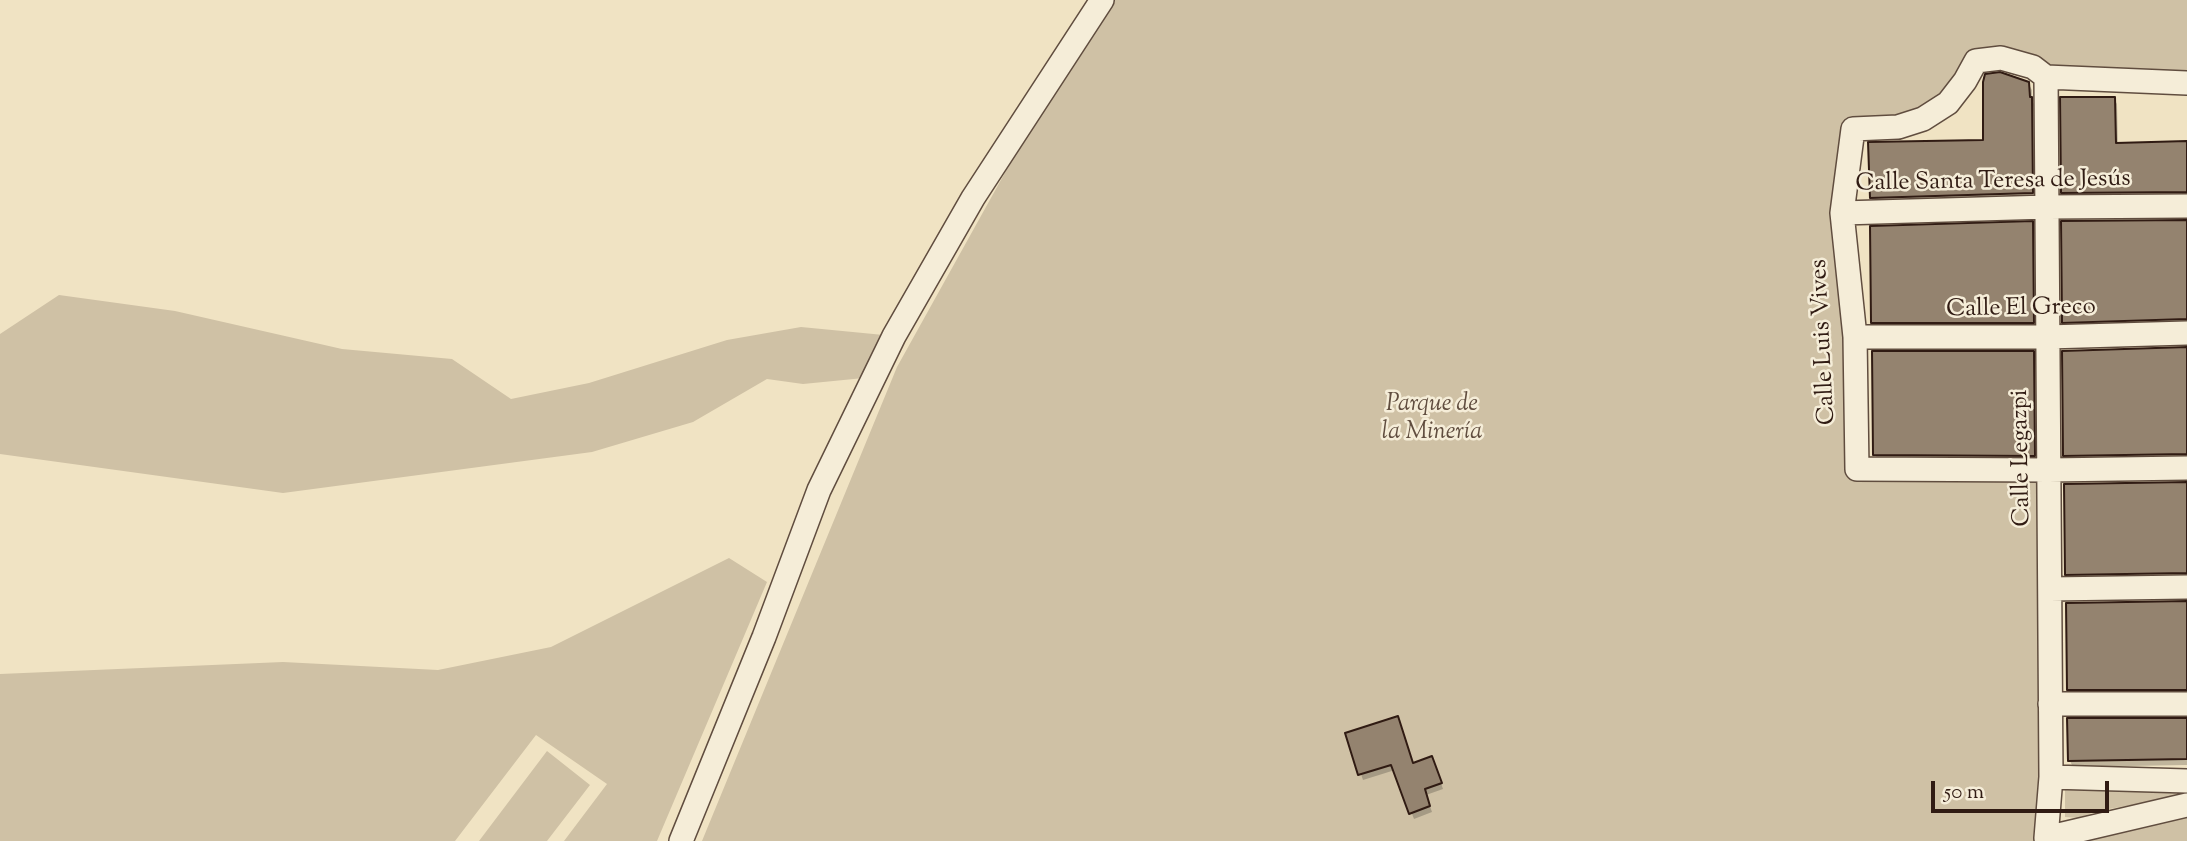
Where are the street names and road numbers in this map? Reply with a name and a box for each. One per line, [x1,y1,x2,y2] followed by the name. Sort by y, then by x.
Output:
[1855,166,2131,200] street label: Calle Santa Teresa de Jesús
[1806,258,1844,426] street label: Calle Luis Vives
[1946,294,2096,326] street label: Calle El Greco
[2007,389,2039,527] street label: Calle Legazpi

